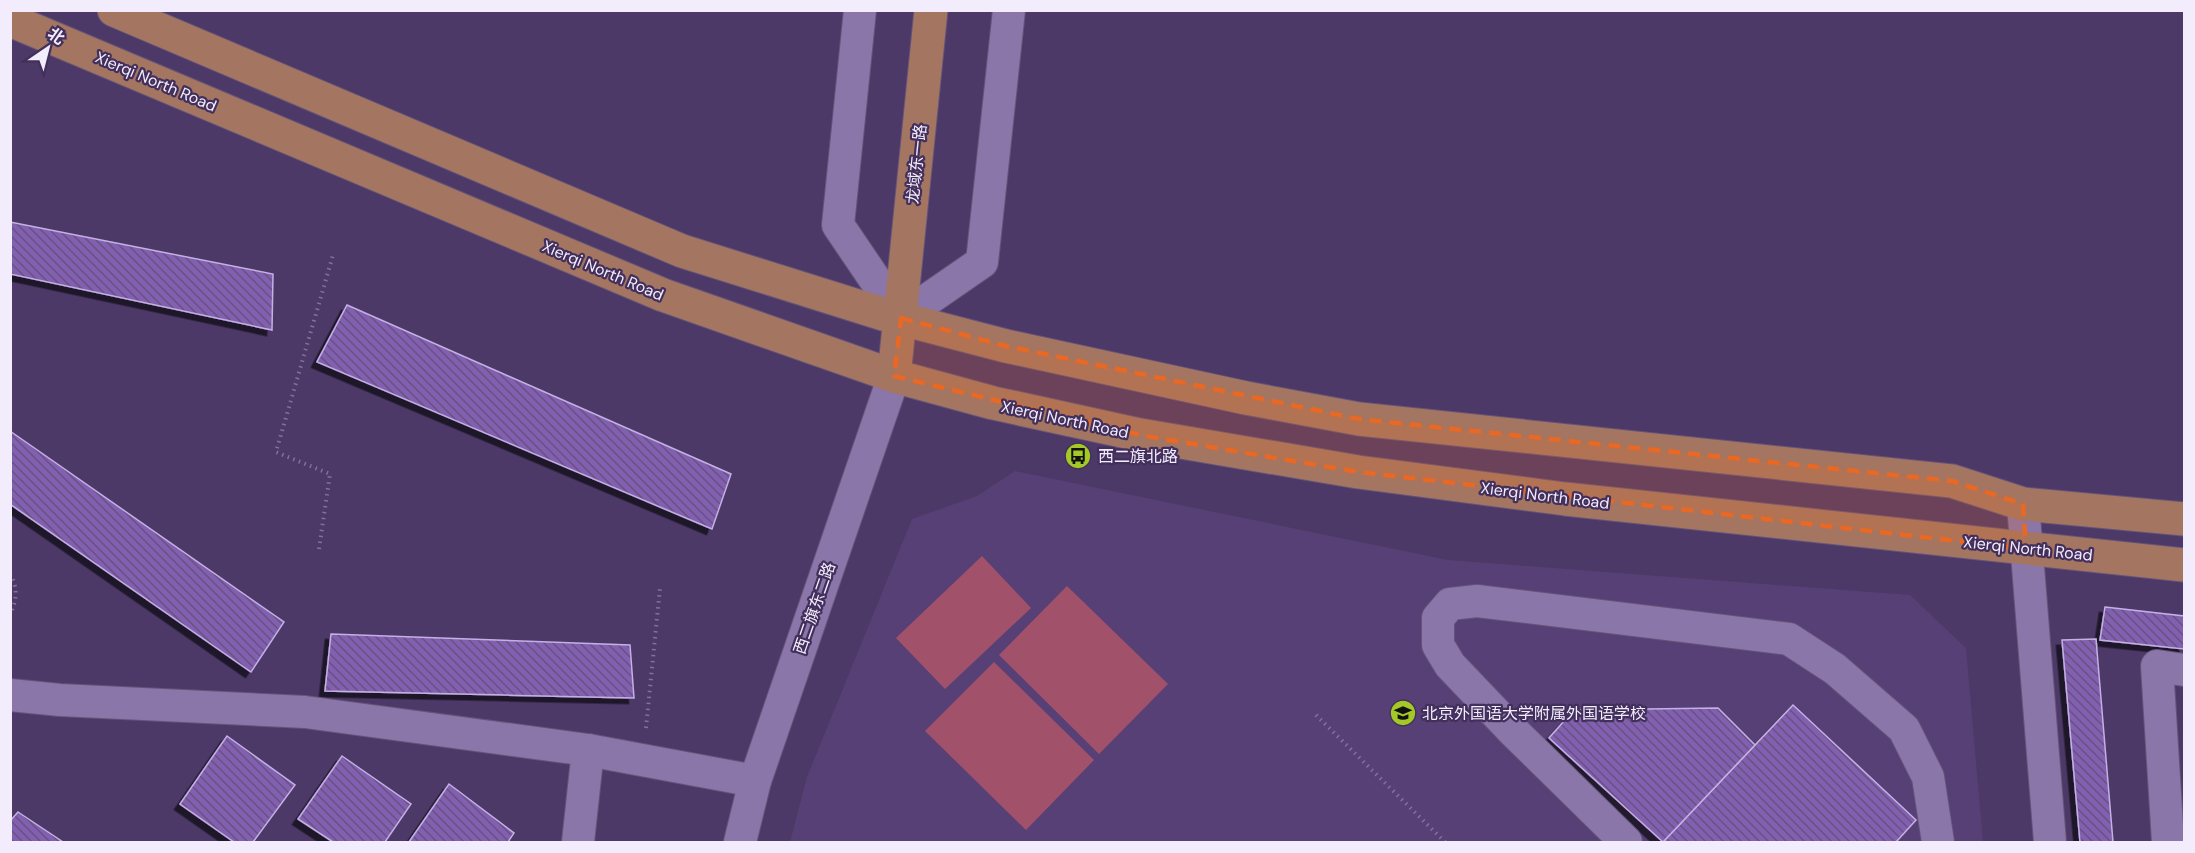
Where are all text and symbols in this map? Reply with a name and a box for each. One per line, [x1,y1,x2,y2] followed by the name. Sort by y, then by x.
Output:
[18,18,78,78] north arrow
[44,23,69,49] text: 北
[92,46,220,116] street label: Xierqi North Road
[902,123,931,205] street label: 龙域东一路
[539,235,667,305] street label: Xierqi North Road
[999,396,1131,443] street label: Xierqi North Road
[1063,441,1093,471] bus stop icon: 西二旗北路
[1098,446,1178,467] place label: 西二旗北路
[1479,477,1611,514] street label: Xierqi North Road
[1962,531,2094,566] street label: Xierqi North Road
[789,559,840,657] street label: 西二旗东二路
[1388,698,1418,728] school or university icon: 北京外国语大学附属外国语学校
[1422,703,1646,724] place label: 北京外国语大学附属外国语学校

